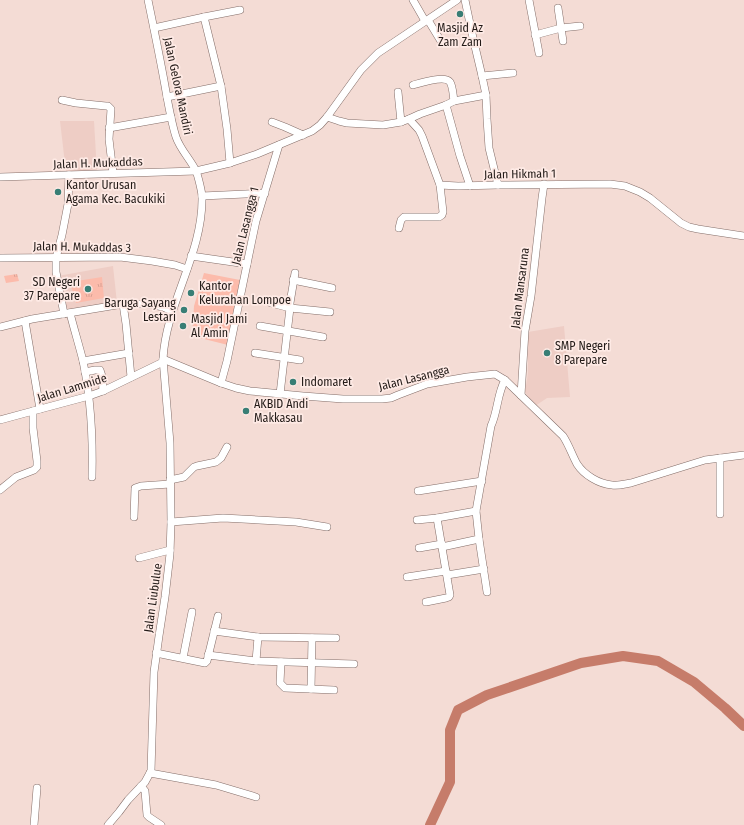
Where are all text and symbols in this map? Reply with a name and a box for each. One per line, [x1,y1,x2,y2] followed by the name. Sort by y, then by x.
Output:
[455,9,465,19] marker: Masjid Az Zam Zam
[437,21,483,49] place label: Masjid Az Zam Zam
[161,36,195,136] street label: Jalan Gelora Mandiri
[53,154,143,172] street label: Jalan H. Mukaddas
[484,166,556,182] street label: Jalan Hikmah 1
[66,178,165,206] place label: Kantor Urusan Agama Kec. Bacukiki
[229,186,261,266] street label: Jalan Lasangga 1
[53,187,63,197] marker: Kantor Urusan Agama Kec. Bacukiki
[33,239,131,255] street label: Jalan H. Mukaddas 3
[508,247,532,329] street label: Jalan Mansaruna
[24,275,80,303] place label: SD Negeri 37 Parepare
[199,279,291,307] place label: Kantor Kelurahan Lompoe
[83,284,93,294] marker: SD Negeri 37 Parepare
[186,288,196,298] marker: Kantor Kelurahan Lompoe
[104,296,176,324] place label: Baruga Sayang Lestari
[179,305,189,315] marker: Baruga Sayang Lestari
[191,312,247,340] place label: Masjid Jami Al Amin
[178,321,188,331] marker: Masjid Jami Al Amin
[555,339,610,367] place label: SMP Negeri 8 Parepare
[542,348,552,358] marker: SMP Negeri 8 Parepare
[377,362,451,394] street label: Jalan Lasangga
[35,371,109,405] street label: Jalan Lammide
[301,375,352,389] place label: Indomaret
[288,377,298,387] marker: Indomaret
[254,397,308,425] place label: AKBID Andi Makkasau
[241,406,251,416] marker: AKBID Andi Makkasau
[141,562,165,634] street label: Jalan Liubulue

